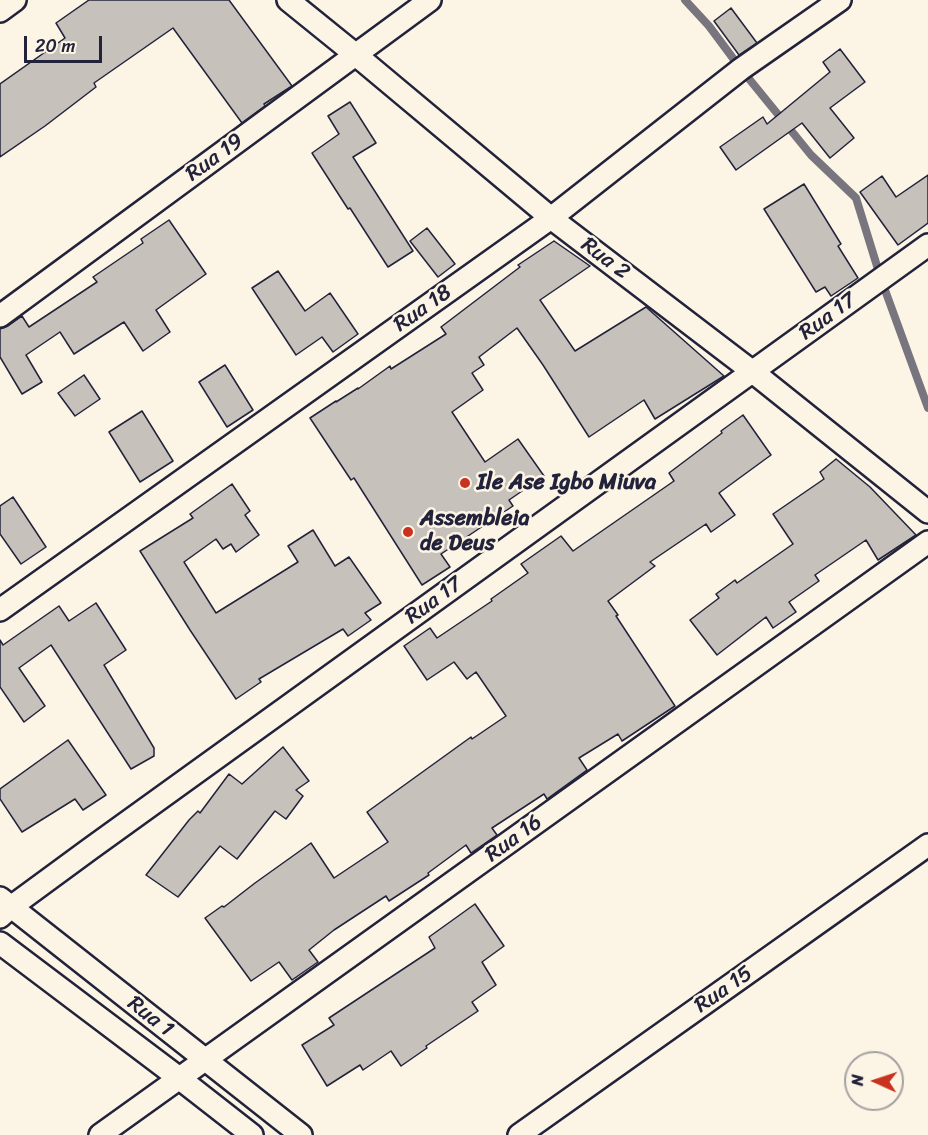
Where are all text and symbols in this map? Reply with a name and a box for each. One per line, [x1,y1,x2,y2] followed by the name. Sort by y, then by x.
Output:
[27,24,105,62] scale bar
[35,30,75,62] text: 20 m
[181,128,249,188] street label: Rua 19
[575,232,635,286] street label: Rua 2
[389,280,457,338] street label: Rua 18
[794,288,862,346] street label: Rua 17
[477,470,656,496] place label: Ile Ase Igbo Miuva
[458,476,472,490] marker: Ile Ase Igbo Miuva
[420,506,530,558] place label: Assembleia de Deus
[401,525,415,539] marker: Assembleia de Deus
[400,572,468,630] street label: Rua 17
[480,810,548,868] street label: Rua 16
[690,961,758,1019] street label: Rua 15
[122,991,178,1043] street label: Rua 1
[844,1051,904,1111] north arrow
[843,1074,872,1086] text: N

